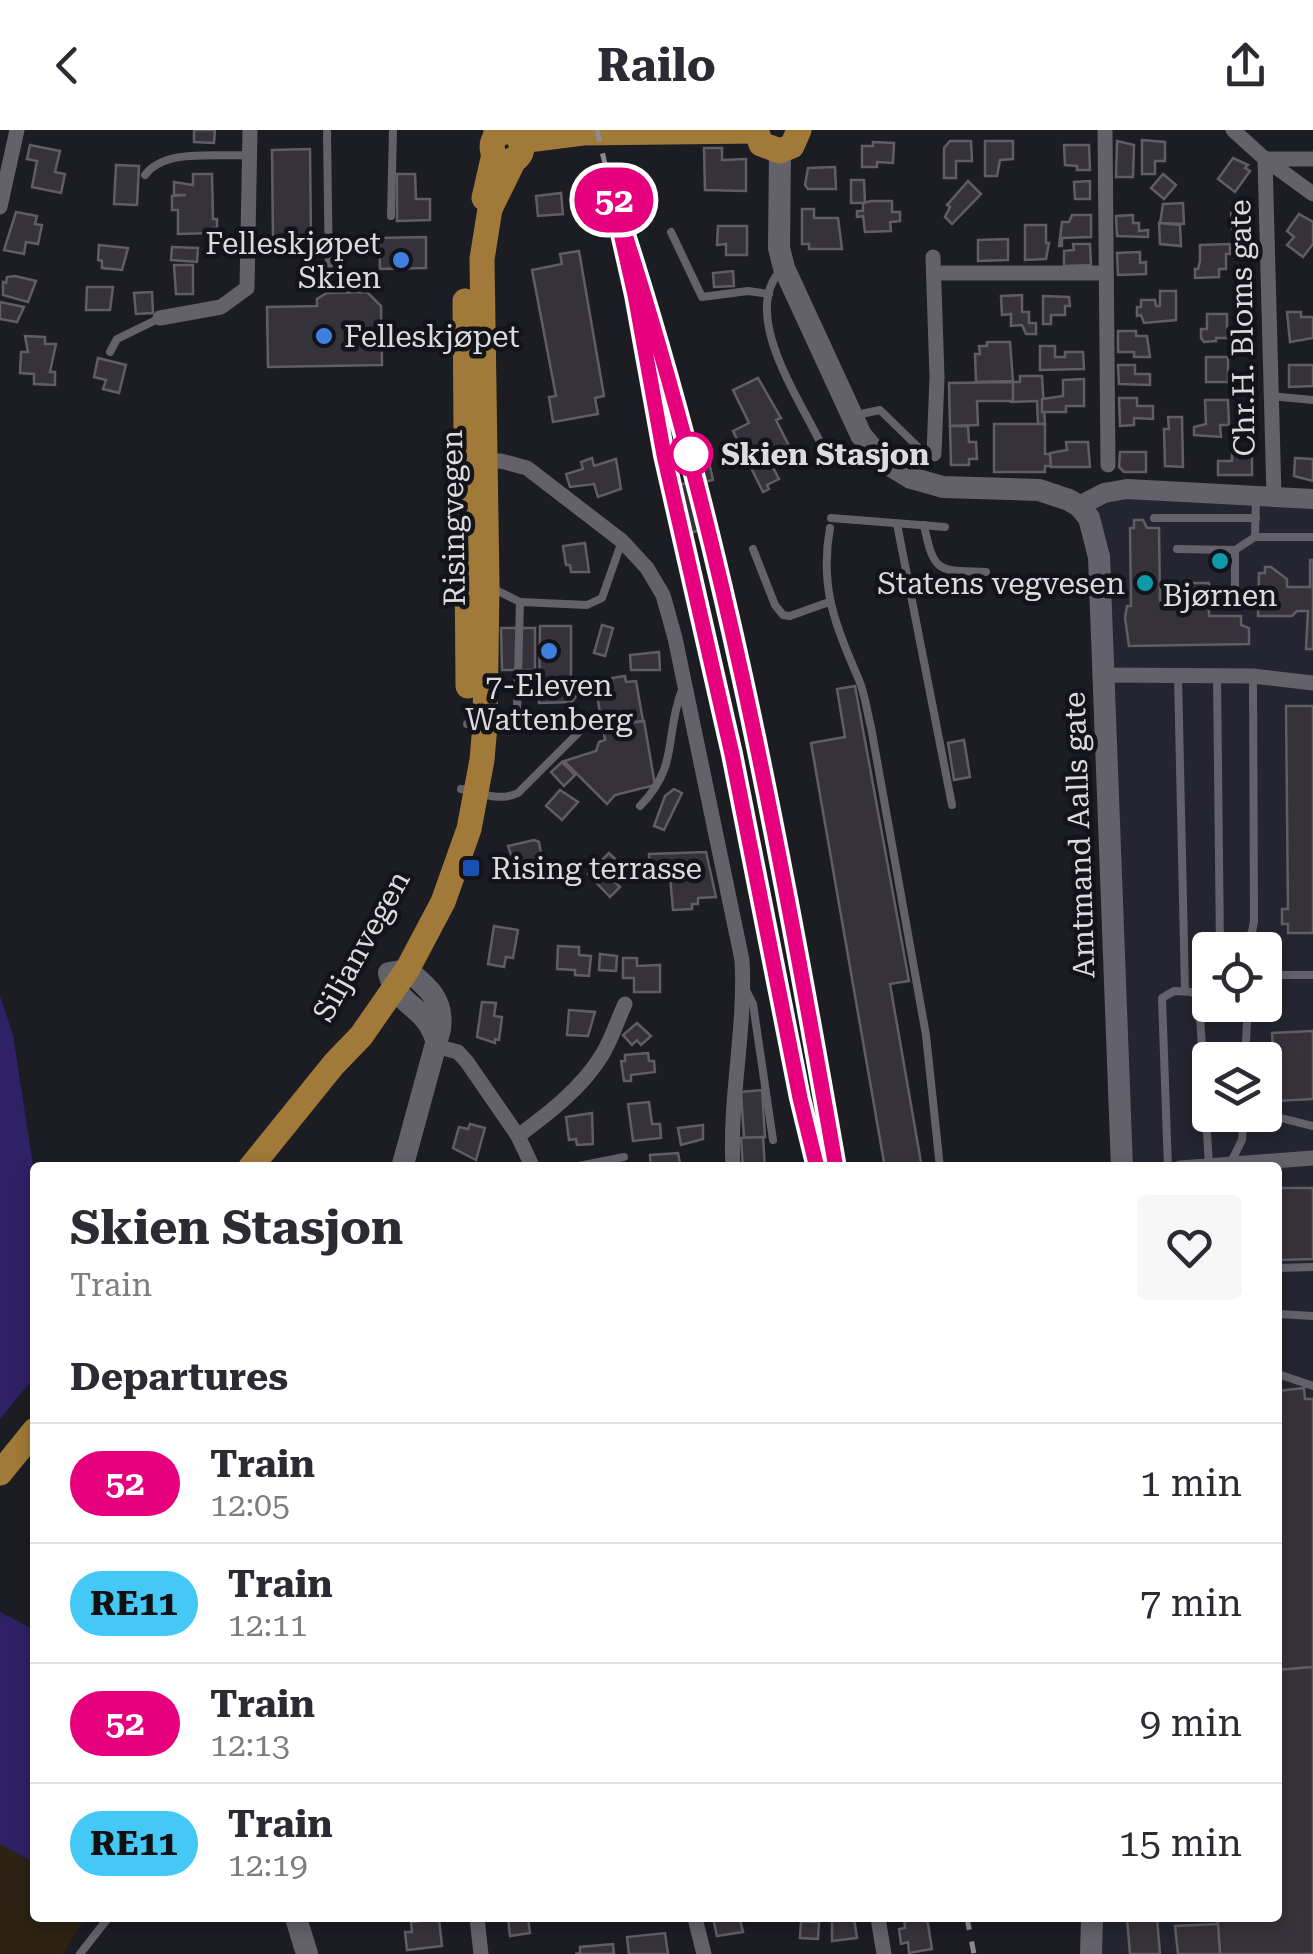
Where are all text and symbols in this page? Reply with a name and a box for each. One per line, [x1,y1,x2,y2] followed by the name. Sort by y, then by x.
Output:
[40,38,95,93] icon: back
[1218,38,1273,93] icon: share
[597,39,716,92] text: Railo
[569,168,659,232] line badge: 52
[594,180,634,221] text: 52
[1222,199,1262,457] street label: Chr.H. Bloms gate
[205,226,381,295] place label: Felleskjøpet Skien
[390,249,412,271] marker: Felleskjøpet Skien
[344,319,520,354] place label: Felleskjøpet
[313,325,335,347] marker: Felleskjøpet
[434,430,472,606] street label: Risingvegen
[670,433,712,475] marker: Skien Stasjon
[721,437,929,472] place label: Skien Stasjon
[1209,550,1231,572] marker: Bjørnen
[877,566,1125,601] place label: Statens vegvesen
[1134,572,1156,594] marker: Statens vegvesen
[1163,578,1277,613] place label: Bjørnen
[538,640,560,662] marker: 7-Eleven Wattenberg
[465,668,633,737] place label: 7-Eleven Wattenberg
[1057,691,1101,979] street label: Amtmand Aalls gate
[491,851,702,886] place label: Rising terrasse
[460,857,482,879] marker: Rising terrasse
[305,865,417,1027] street label: Siljanvegen
[1192,932,1282,1132] map controls
[1192,932,1282,1022] button: locate
[1192,1042,1282,1132] button: layers
[1137,1195,1242,1300] button: heart
[70,1200,403,1256] text: Skien Stasjon
[70,1266,152,1304] text: Train
[70,1355,288,1399] text: Departures
[210,1442,315,1486] text: Train
[1140,1461,1242,1505] text: 1 min
[105,1463,145,1504] text: 52
[210,1486,290,1524] text: 12:05
[228,1562,333,1606] text: Train
[1140,1581,1242,1625] text: 7 min
[90,1583,178,1624] text: RE11
[228,1606,308,1644] text: 12:11
[210,1682,315,1726] text: Train
[1140,1701,1242,1745] text: 9 min
[105,1703,145,1744] text: 52
[210,1726,290,1764] text: 12:13
[228,1802,333,1846] text: Train
[1119,1821,1242,1865] text: 15 min
[90,1823,178,1864] text: RE11
[228,1846,308,1884] text: 12:19

